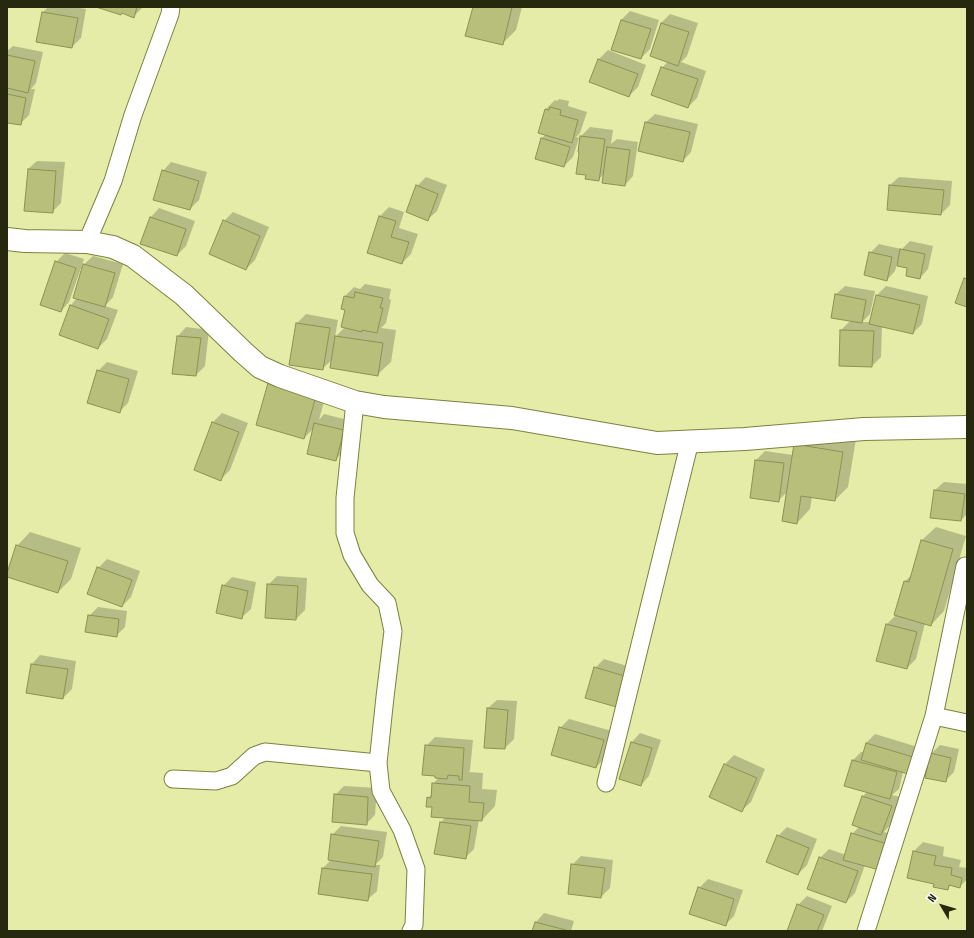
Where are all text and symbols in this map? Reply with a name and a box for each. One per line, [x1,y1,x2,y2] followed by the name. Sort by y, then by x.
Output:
[922,886,962,926] north arrow
[925,892,939,905] text: N

